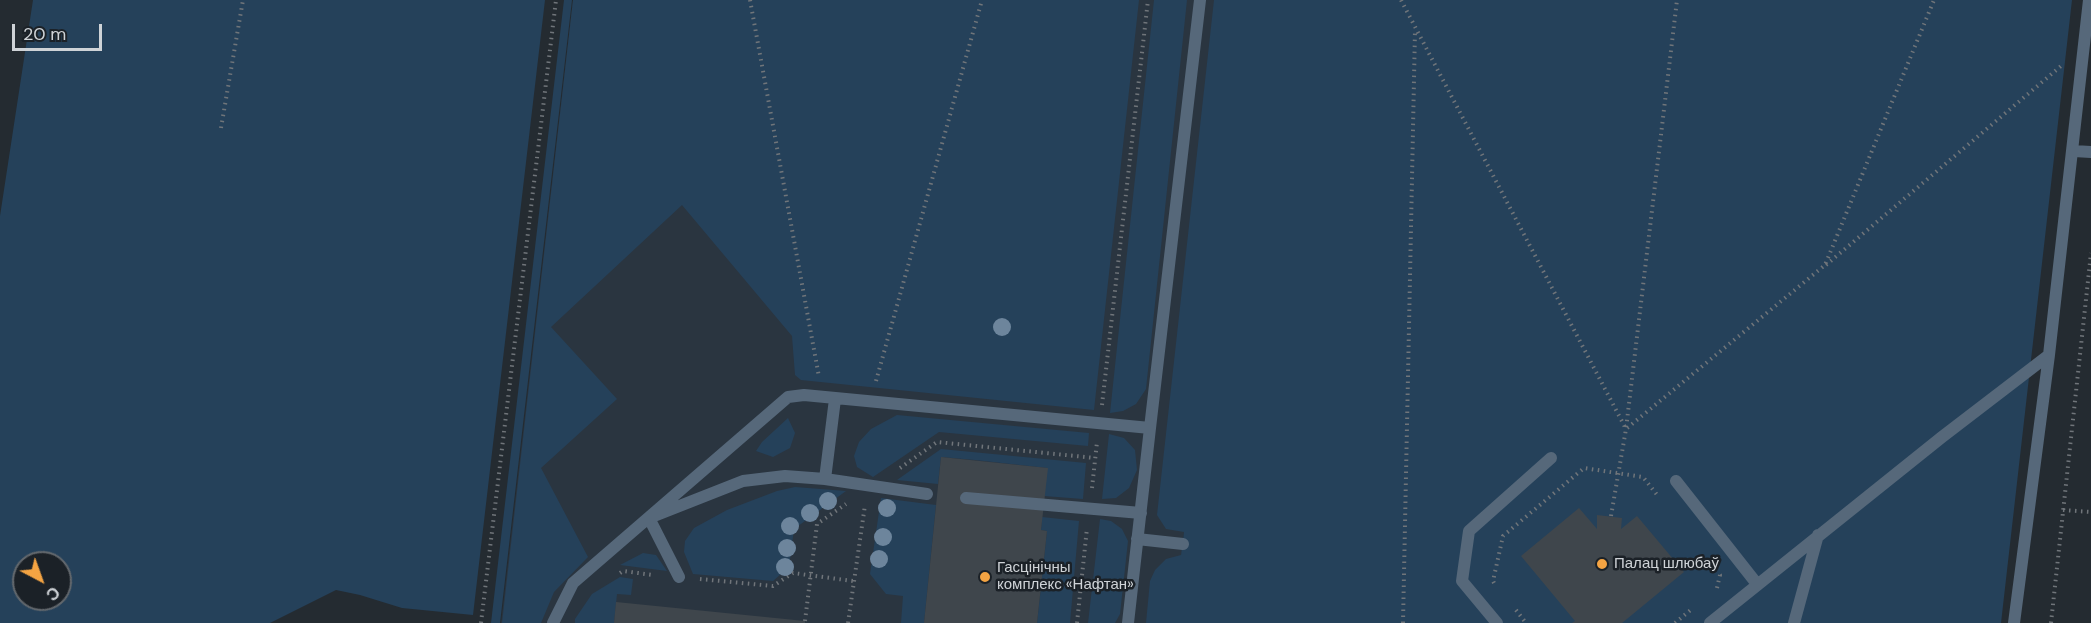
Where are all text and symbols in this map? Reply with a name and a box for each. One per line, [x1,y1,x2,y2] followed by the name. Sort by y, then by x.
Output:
[15,12,105,50] scale bar
[23,22,66,46] text: 20 m
[12,551,72,611] north arrow
[1614,555,1719,573] place label: Палац шлюбаў
[1595,557,1609,571] marker: Палац шлюбаў
[997,559,1134,594] place label: Гасцінічны комплекс «Нафтан»
[978,570,992,584] marker: Гасцінічны комплекс «Нафтан»
[42,582,64,605] text: С

